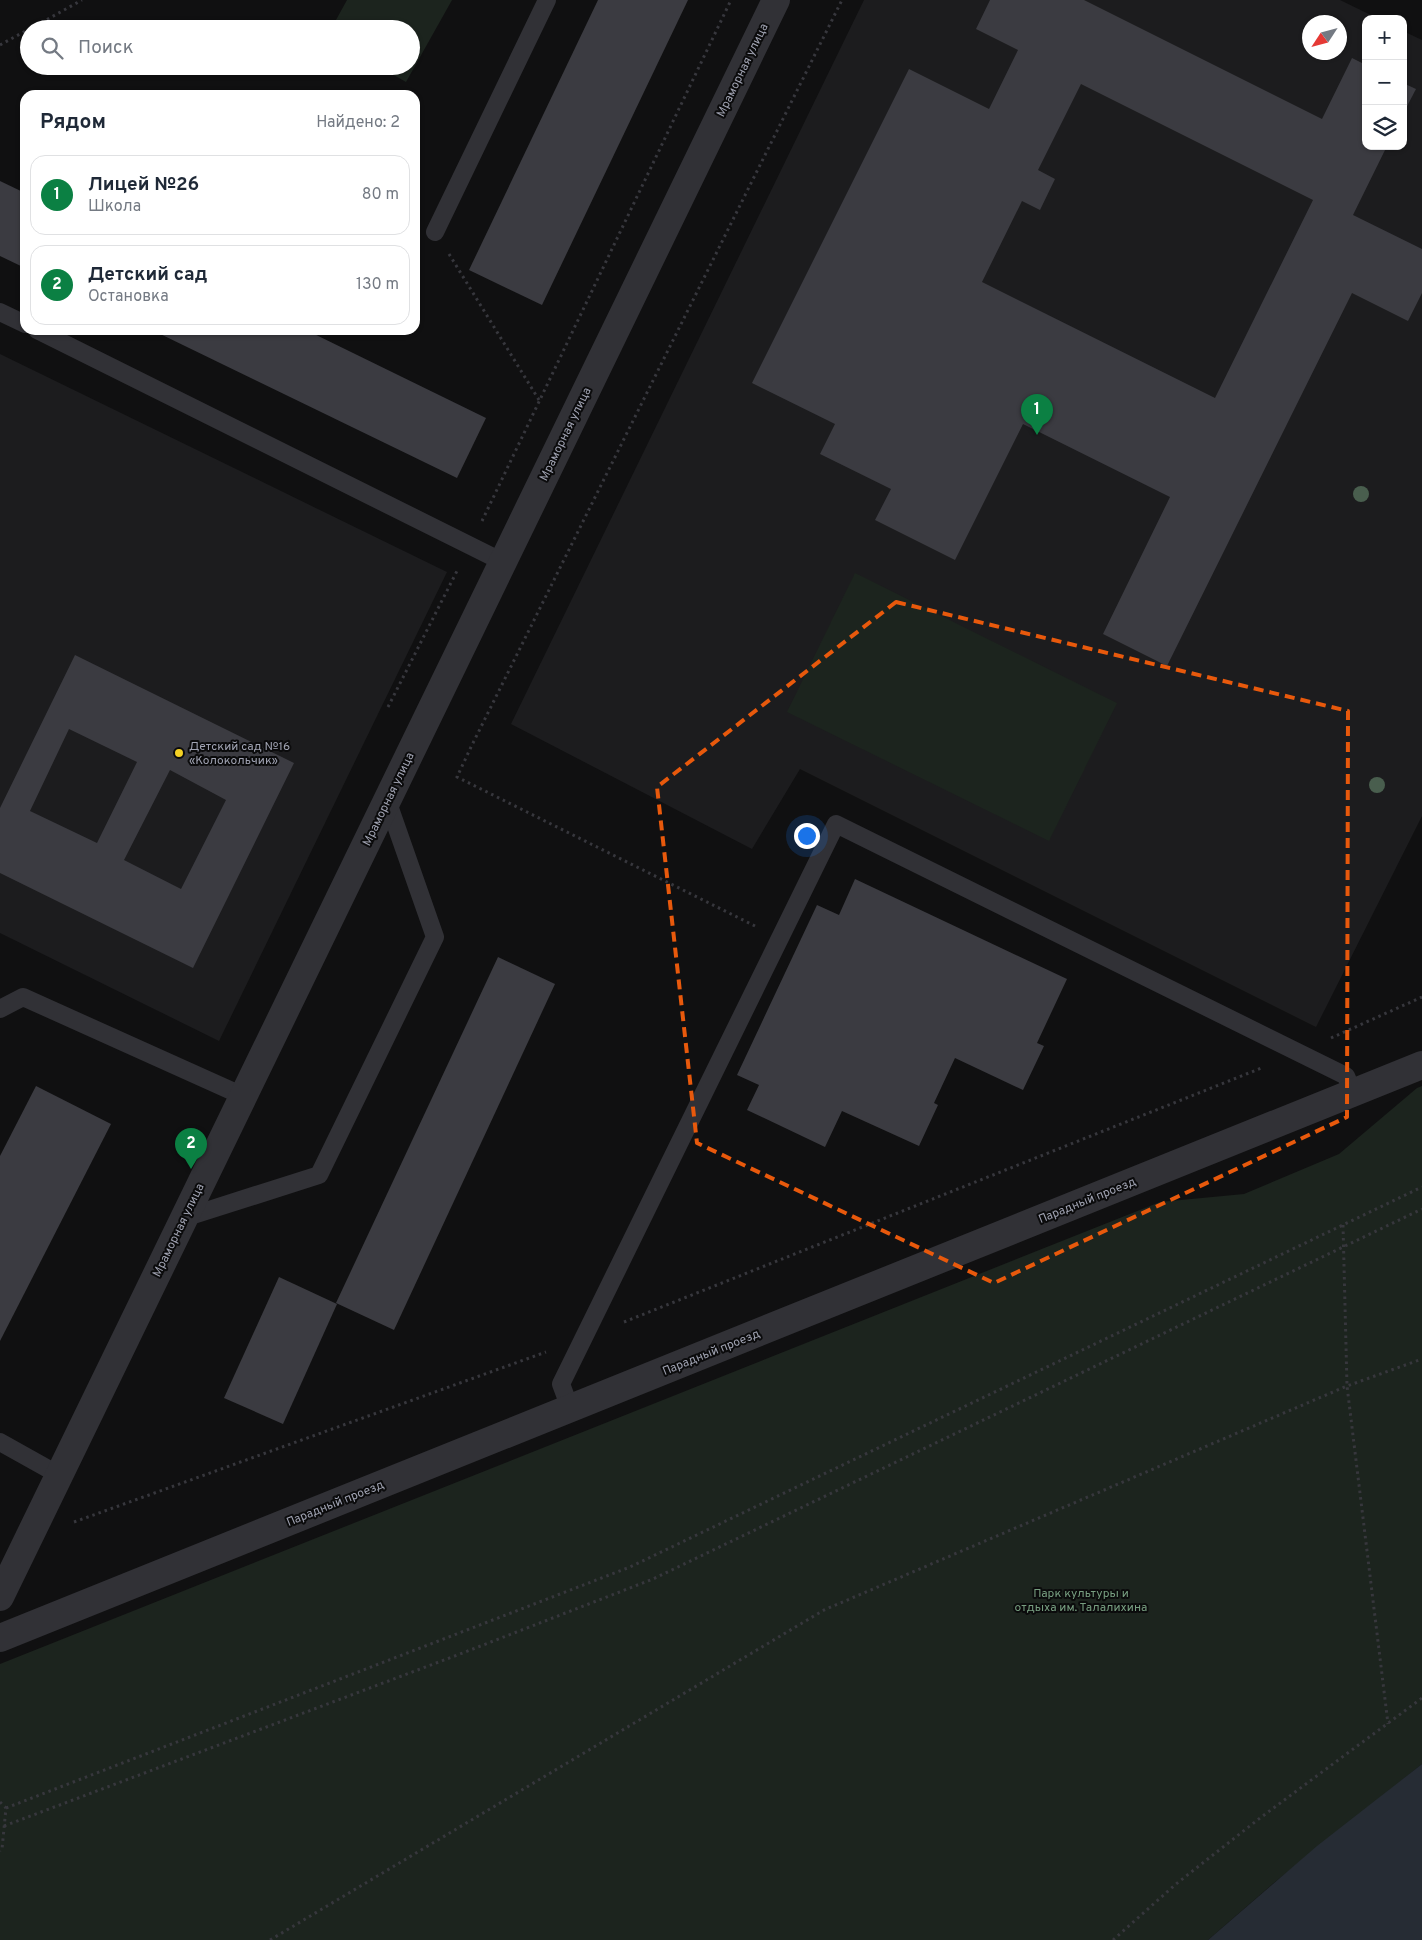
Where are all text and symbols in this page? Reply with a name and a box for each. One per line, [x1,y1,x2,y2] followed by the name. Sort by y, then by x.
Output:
[1302,15,1347,60] north arrow
[1362,15,1407,150] map controls
[1362,15,1407,60] button: +
[20,20,420,75] search box
[713,21,773,120] street label: Мраморная улица
[38,34,66,62] icon: search
[78,36,134,60] text: Поиск
[1362,60,1407,105] button: −
[1362,105,1407,150] button: layers
[40,109,106,136] text: Рядом
[316,113,400,133] text: Найдено: 2
[88,173,199,197] text: Лицей №26
[54,185,60,205] text: 1
[362,185,399,205] text: 80 m
[88,197,141,217] text: Школа
[88,263,207,287] text: Детский сад
[52,275,62,295] text: 2
[356,275,399,295] text: 130 m
[88,287,169,307] text: Остановка
[536,385,596,484] street label: Мраморная улица
[1021,394,1053,435] pin: 1
[189,739,290,769] place label: Детский сад №16 «Колокольчик»
[173,747,185,759] marker: Детский сад №16 «Колокольчик»
[359,750,419,849] street label: Мраморная улица
[794,823,820,849] your location
[175,1128,207,1169] pin: 2
[1036,1174,1138,1228] street label: Парадный проезд
[149,1181,209,1280] street label: Мраморная улица
[660,1326,762,1380] street label: Парадный проезд
[284,1477,386,1531] street label: Парадный проезд
[1015,1586,1147,1616] park label: Парк культуры и отдыха им. Талалихина

